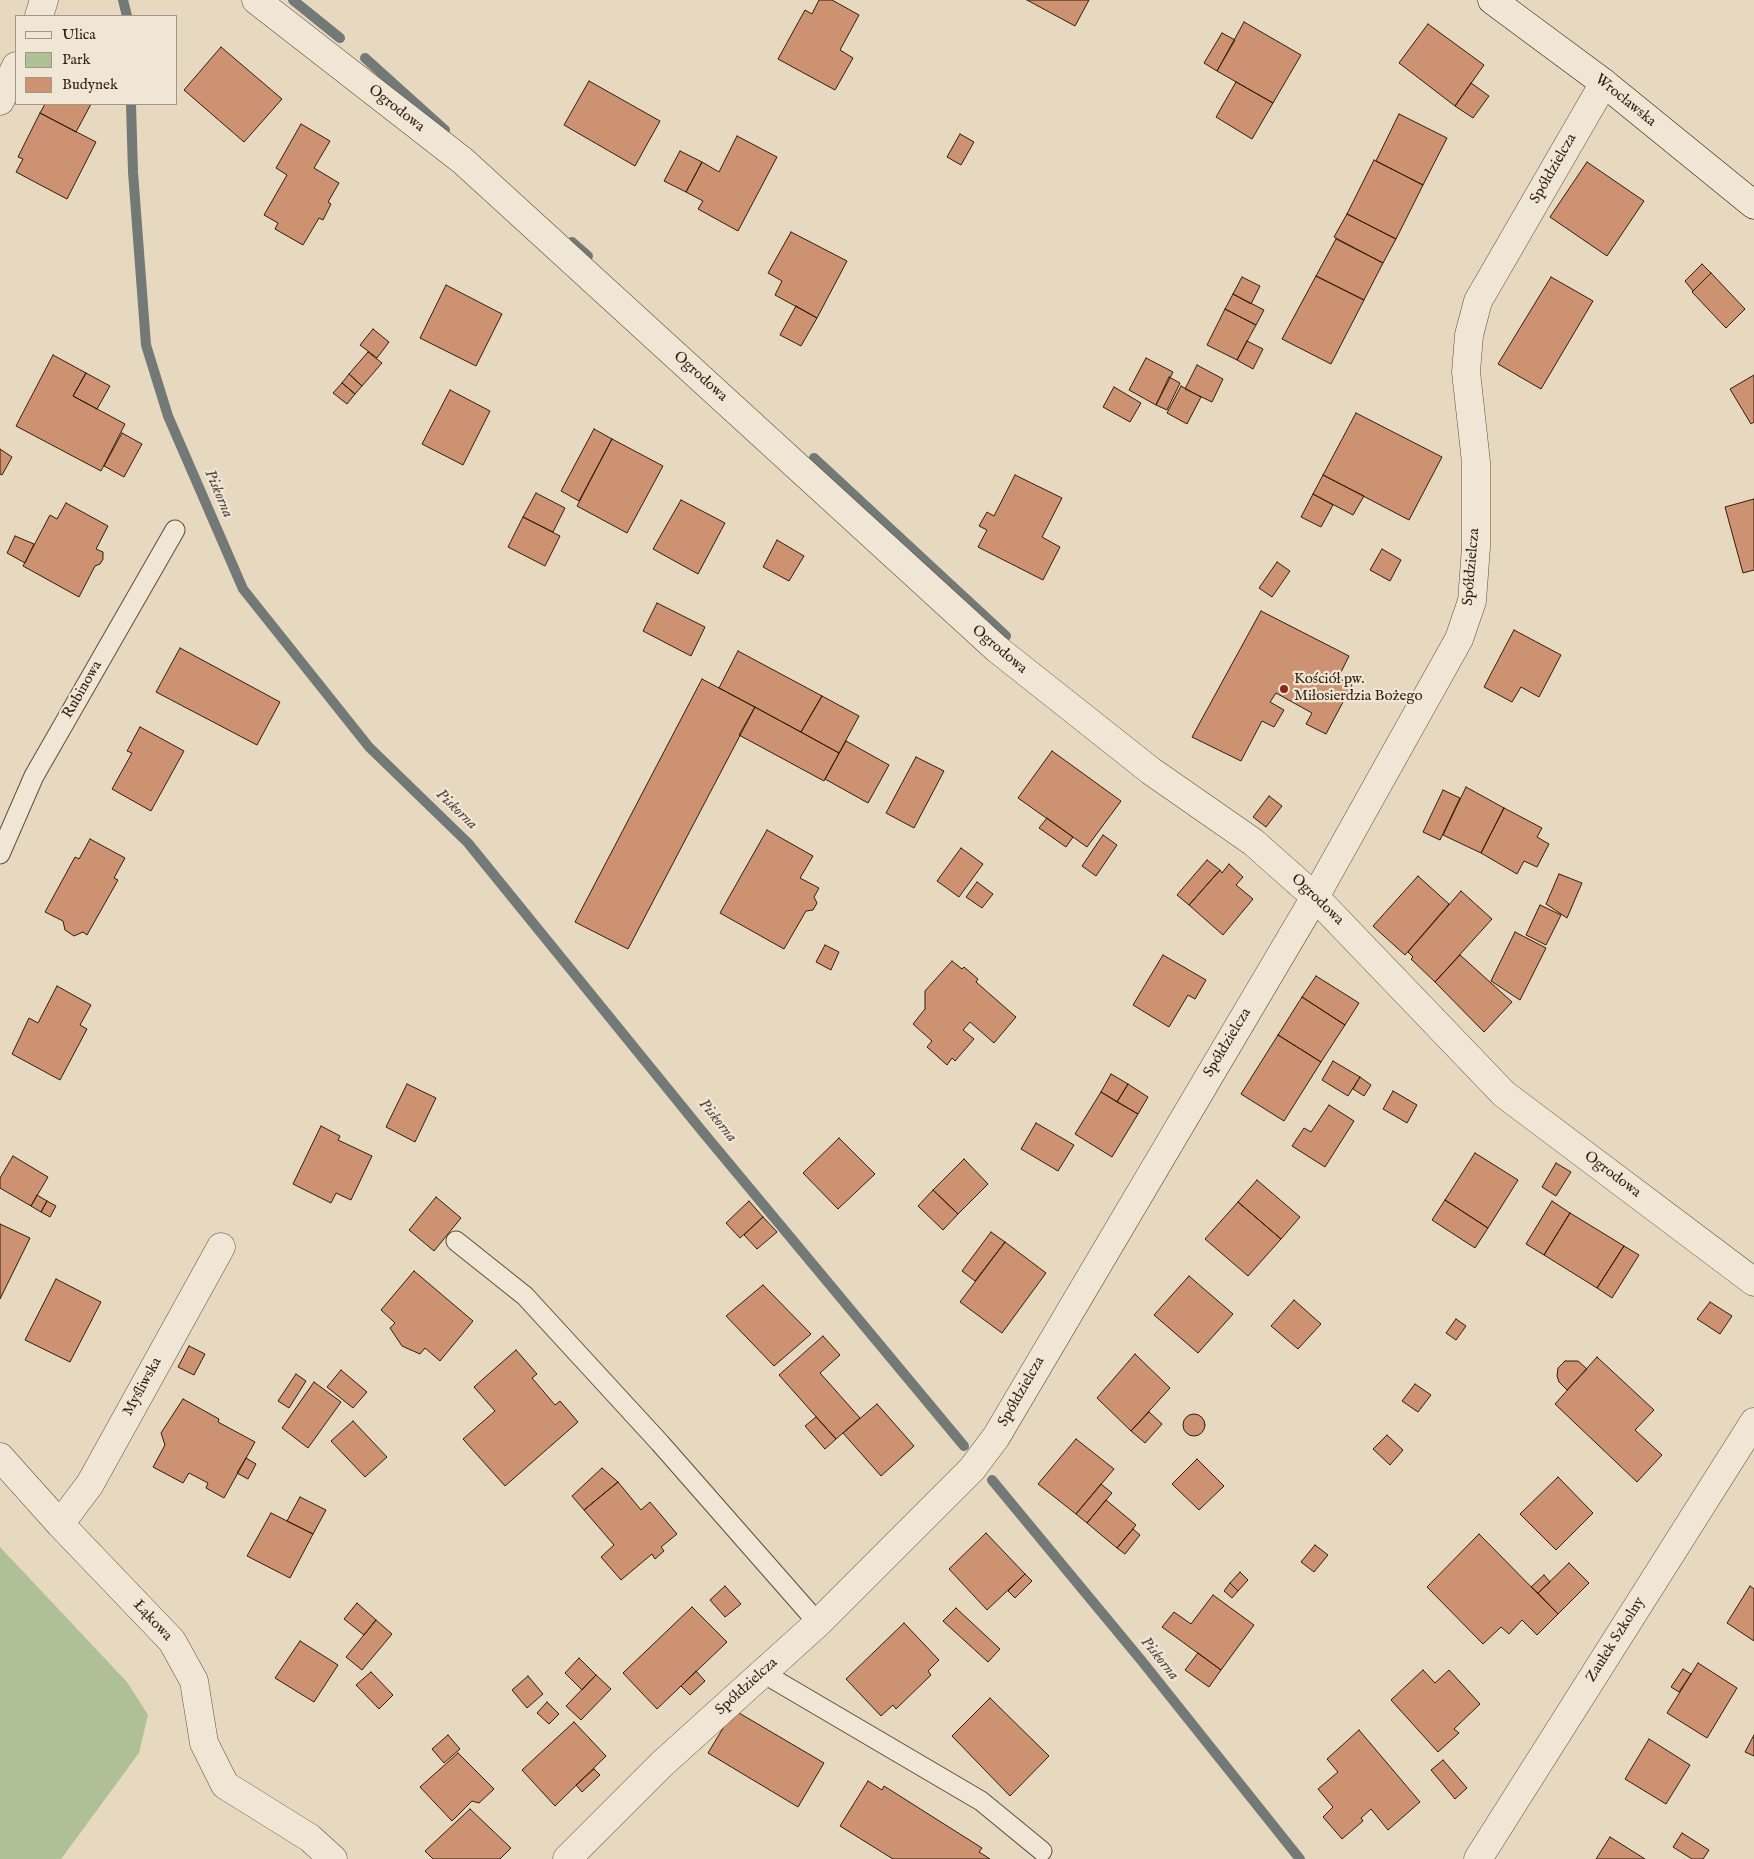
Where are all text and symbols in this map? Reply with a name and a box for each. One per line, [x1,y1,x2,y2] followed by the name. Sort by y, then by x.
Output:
[15,15,178,105] legend
[62,25,96,44] text: Ulica
[62,50,91,69] text: Park
[1591,71,1659,131] street label: Wrocławska
[62,75,118,94] text: Budynek
[364,81,428,137] street label: Ogrodowa
[1527,131,1581,207] street label: Spółdzielcza
[669,348,731,406] street label: Ogrodowa
[199,467,237,521] water label: Piskorna
[1460,528,1484,606] street label: Spółdzielcza
[968,622,1030,678] street label: Ogrodowa
[59,658,107,722] street label: Rubinowa
[1294,671,1423,706] place label: Kościół pw. Miłosierdzia Bożego
[1278,683,1290,695] marker: Kościół pw. Miłosierdzia Bożego
[431,786,481,834] water label: Piskorna
[1287,870,1347,930] street label: Ogrodowa
[1200,1005,1256,1081] street label: Spółdzielcza
[694,1095,740,1147] water label: Piskorna
[1580,1148,1644,1202] street label: Ogrodowa
[995,1354,1049,1430] street label: Spółdzielcza
[120,1355,166,1419] street label: Myśliwska
[1583,1594,1649,1686] street label: Zaułek Szkolny
[129,1597,175,1645] street label: Łąkowa
[1136,1633,1182,1685] water label: Piskorna
[712,1654,782,1720] street label: Spółdzielcza

